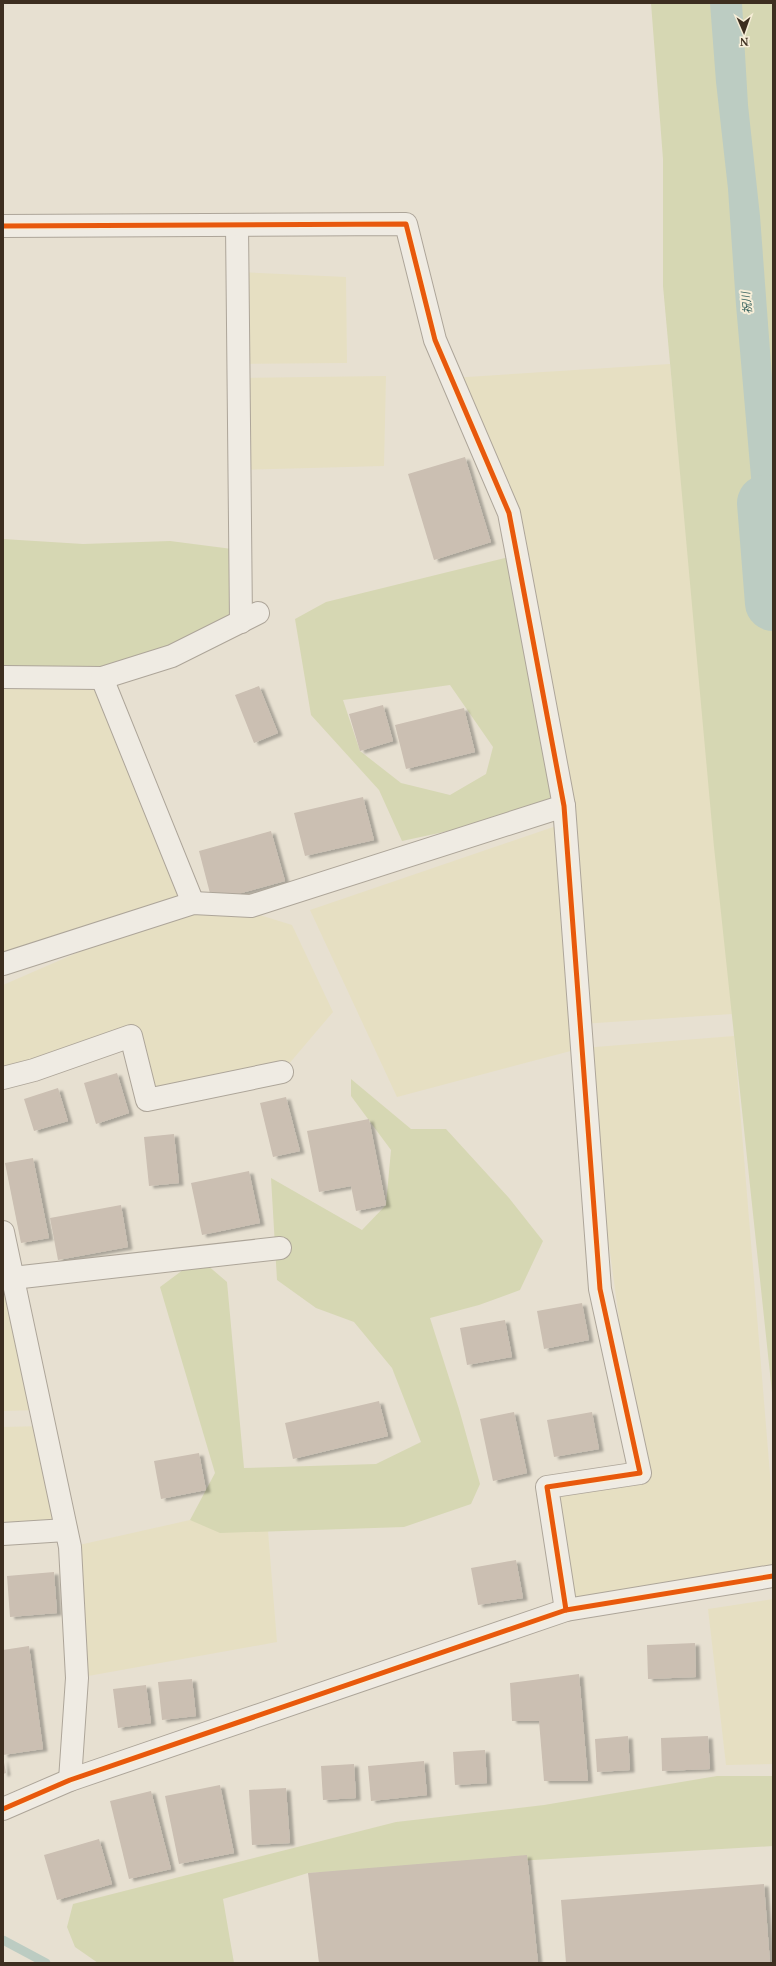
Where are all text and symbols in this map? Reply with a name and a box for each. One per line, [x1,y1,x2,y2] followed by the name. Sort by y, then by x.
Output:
[724,12,764,52] north arrow
[739,35,749,50] text: N
[737,290,755,315] water label: 祝川

